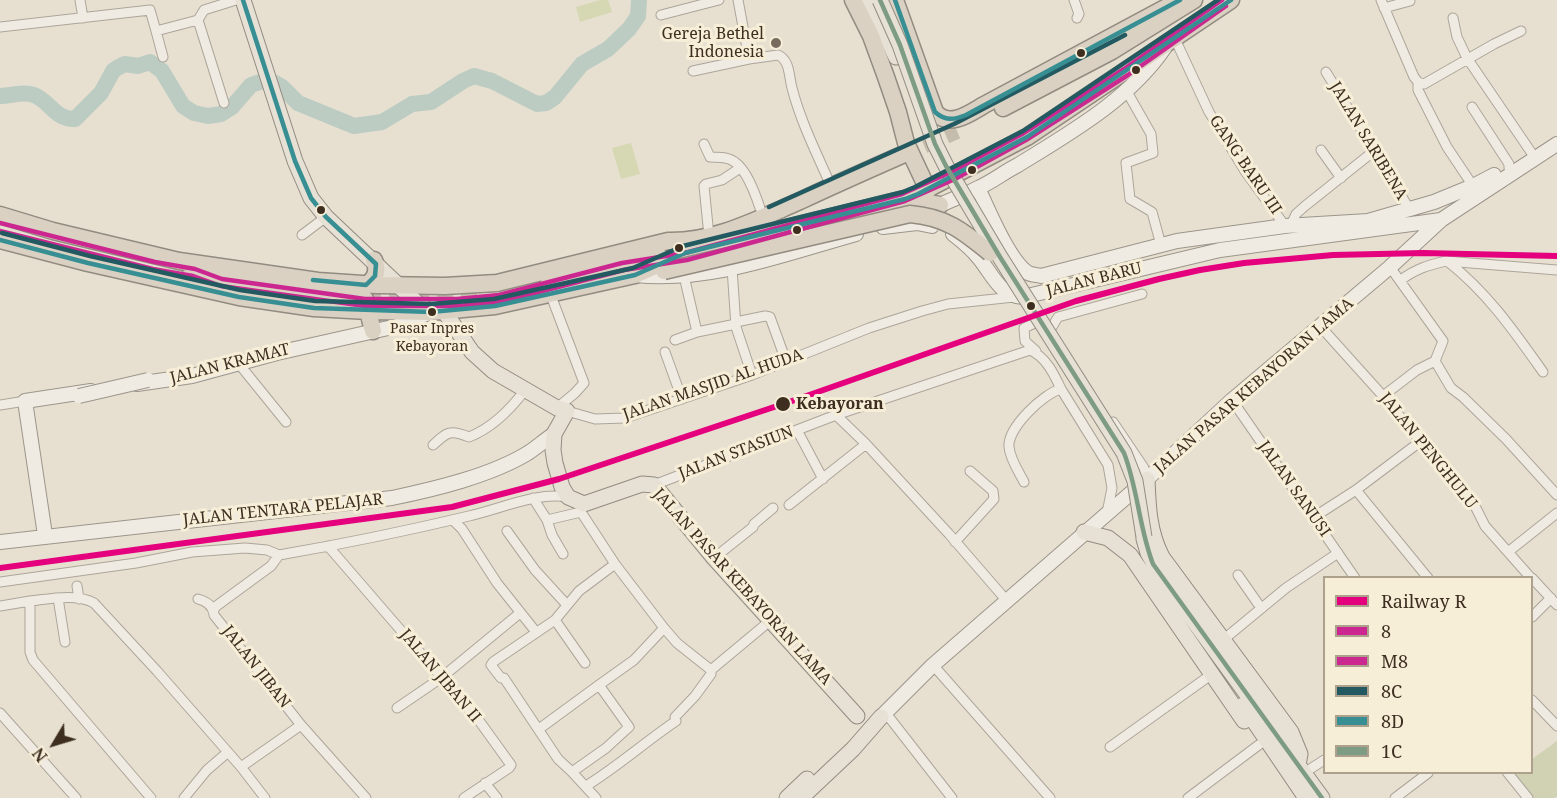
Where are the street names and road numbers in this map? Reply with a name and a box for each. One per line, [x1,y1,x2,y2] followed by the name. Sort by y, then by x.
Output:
[1325,78,1411,204] street label: JALAN SARIBENA
[1205,112,1285,218] street label: GANG BARU III
[1044,259,1144,301] street label: JALAN BARU
[1150,294,1358,478] street label: JALAN PASAR KEBAYORAN LAMA
[168,340,292,388] street label: JALAN KRAMAT
[620,345,806,425] street label: JALAN MASJID AL HUDA
[1375,389,1481,513] street label: JALAN PENGHULU
[676,422,796,484] street label: JALAN STASIUN
[1254,437,1334,541] street label: JALAN SANUSI
[649,485,835,689] street label: JALAN PASAR KEBAYORAN LAMA
[182,490,384,530] street label: JALAN TENTARA PELAJAR
[218,622,294,712] street label: JALAN JIBAN
[395,626,485,726] street label: JALAN JIBAN II

